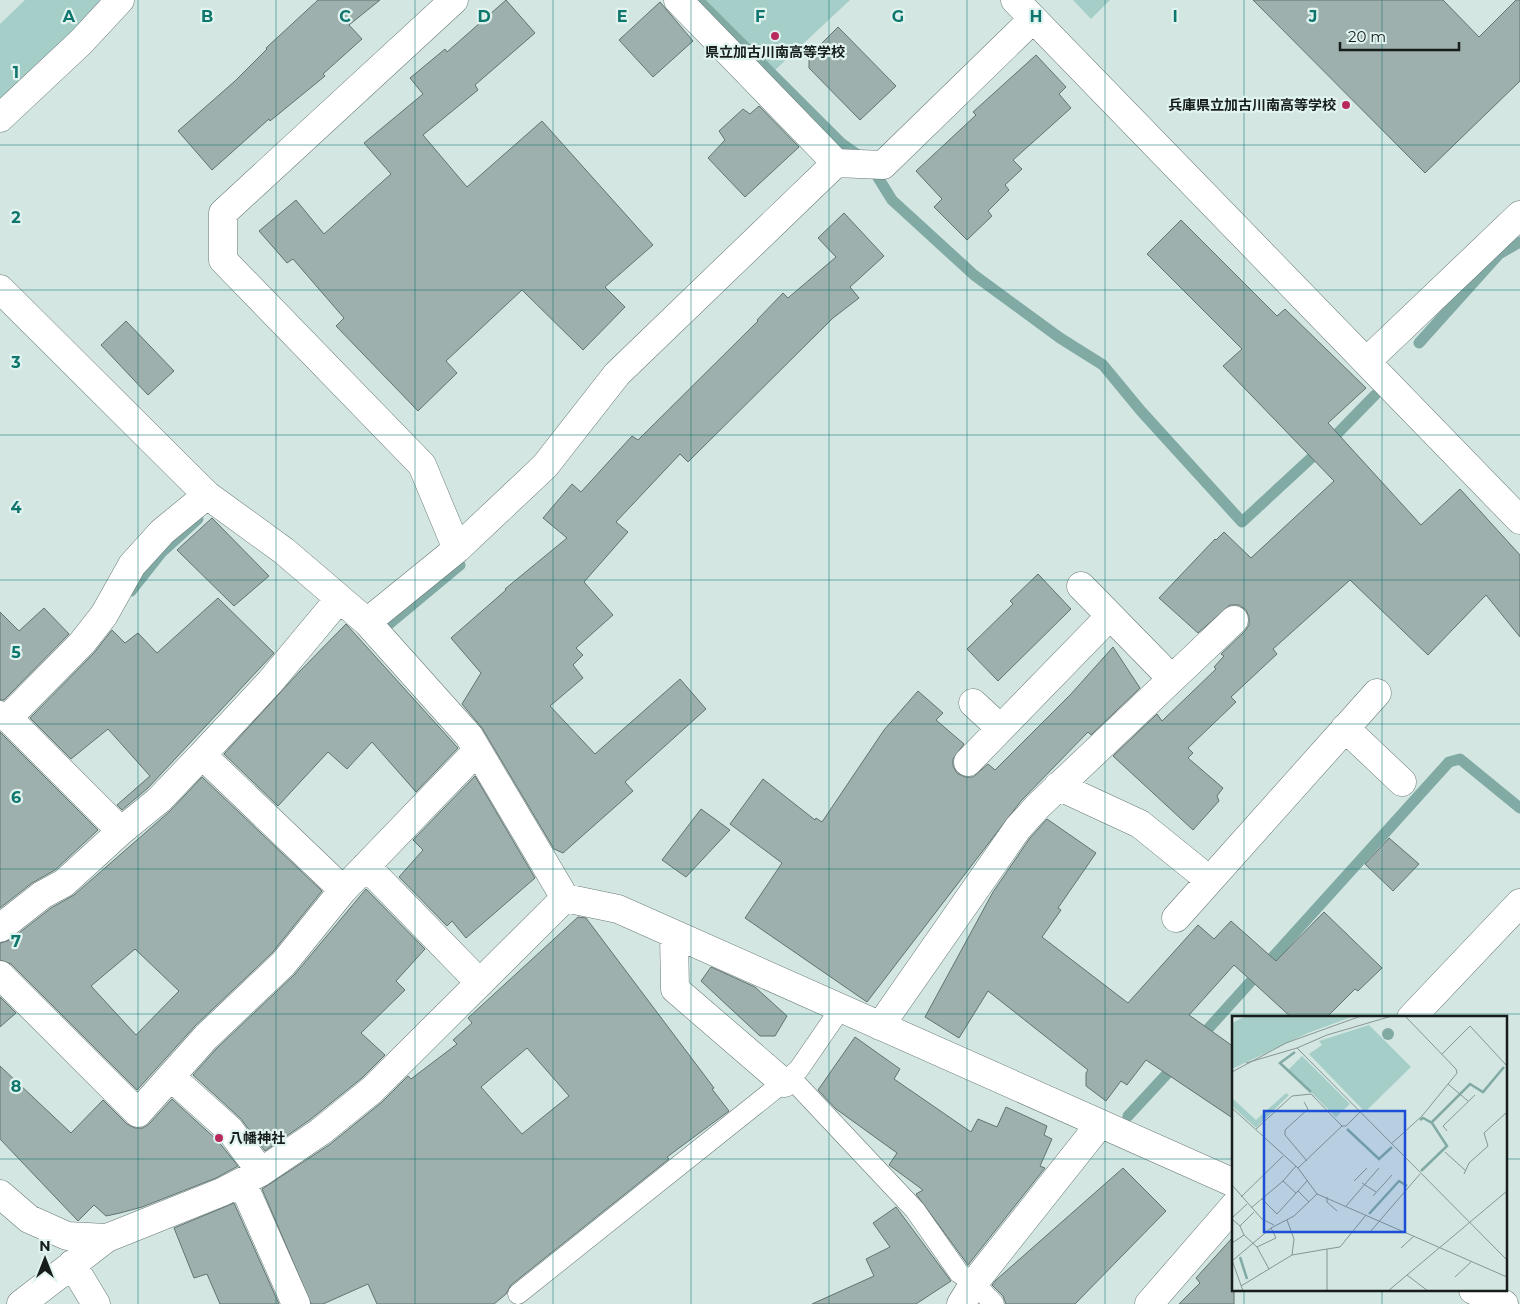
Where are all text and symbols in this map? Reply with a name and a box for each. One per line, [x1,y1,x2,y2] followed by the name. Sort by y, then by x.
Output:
[62,7,76,26] text: A
[201,7,213,26] text: B
[339,7,351,26] text: C
[477,7,491,26] text: D
[617,7,627,26] text: E
[755,7,765,26] text: F
[892,7,904,26] text: G
[1030,7,1042,26] text: H
[1172,7,1178,26] text: I
[1308,7,1317,26] text: J
[1340,20,1459,52] scale bar
[1348,27,1386,46] text: 20 m
[769,30,781,42] marker: 県立加古川南高等学校
[705,43,845,61] place label: 県立加古川南高等学校
[13,63,19,82] text: 1
[1168,96,1336,114] place label: 兵庫県立加古川南高等学校
[1340,99,1352,111] marker: 兵庫県立加古川南高等学校
[11,208,21,227] text: 2
[10,353,21,372] text: 3
[10,498,22,517] text: 4
[11,643,21,662] text: 5
[11,788,21,807] text: 6
[11,932,21,951] text: 7
[1232,1016,1508,1292] inset map
[11,1077,21,1096] text: 8
[229,1129,285,1147] place label: 八幡神社
[213,1132,225,1144] marker: 八幡神社
[20,1234,70,1284] north arrow
[39,1237,51,1255] text: N

